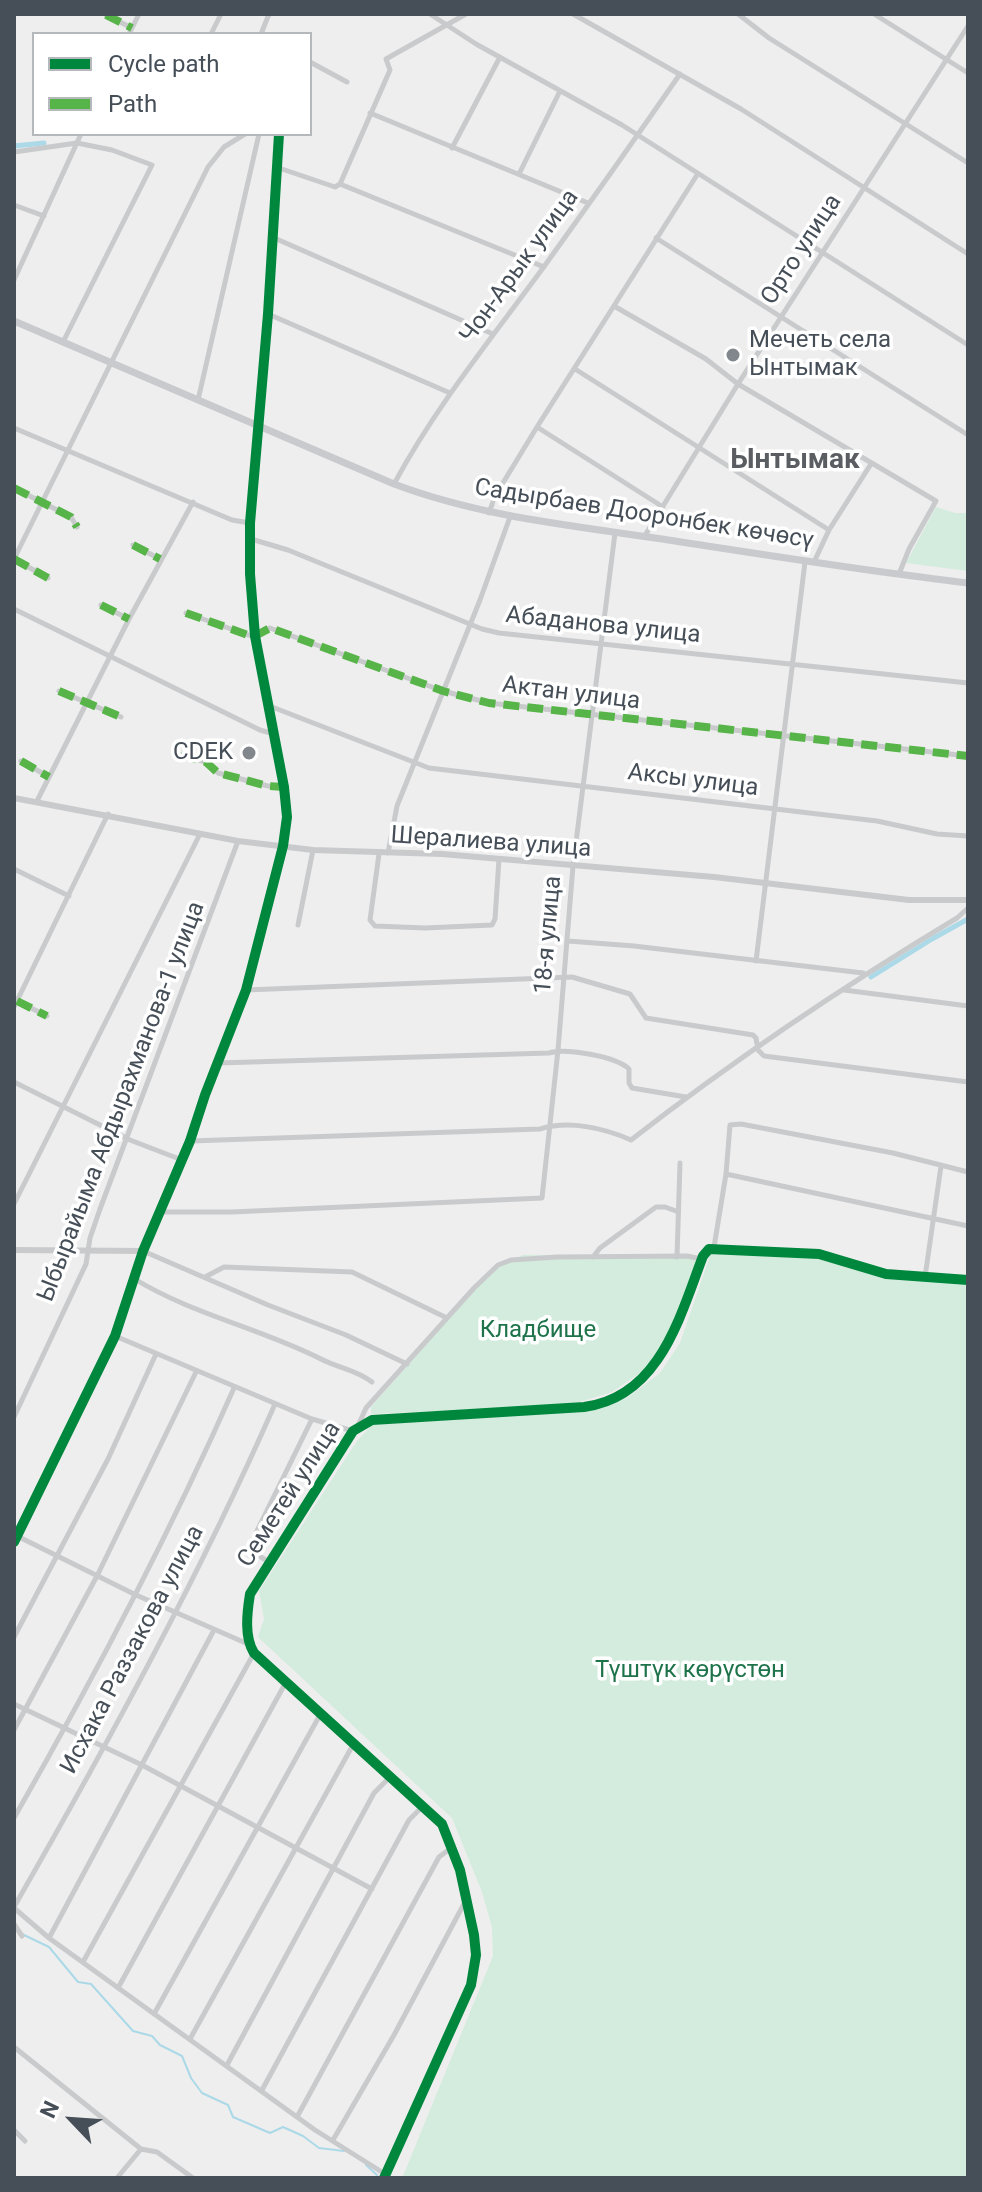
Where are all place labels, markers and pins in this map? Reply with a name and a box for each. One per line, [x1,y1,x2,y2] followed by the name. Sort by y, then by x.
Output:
[749,327,891,383] place label: Мечеть села Ынтымак
[724,346,742,364] marker: Мечеть села Ынтымак
[173,739,233,767] place label: CDEK
[240,744,258,762] marker: CDEK

